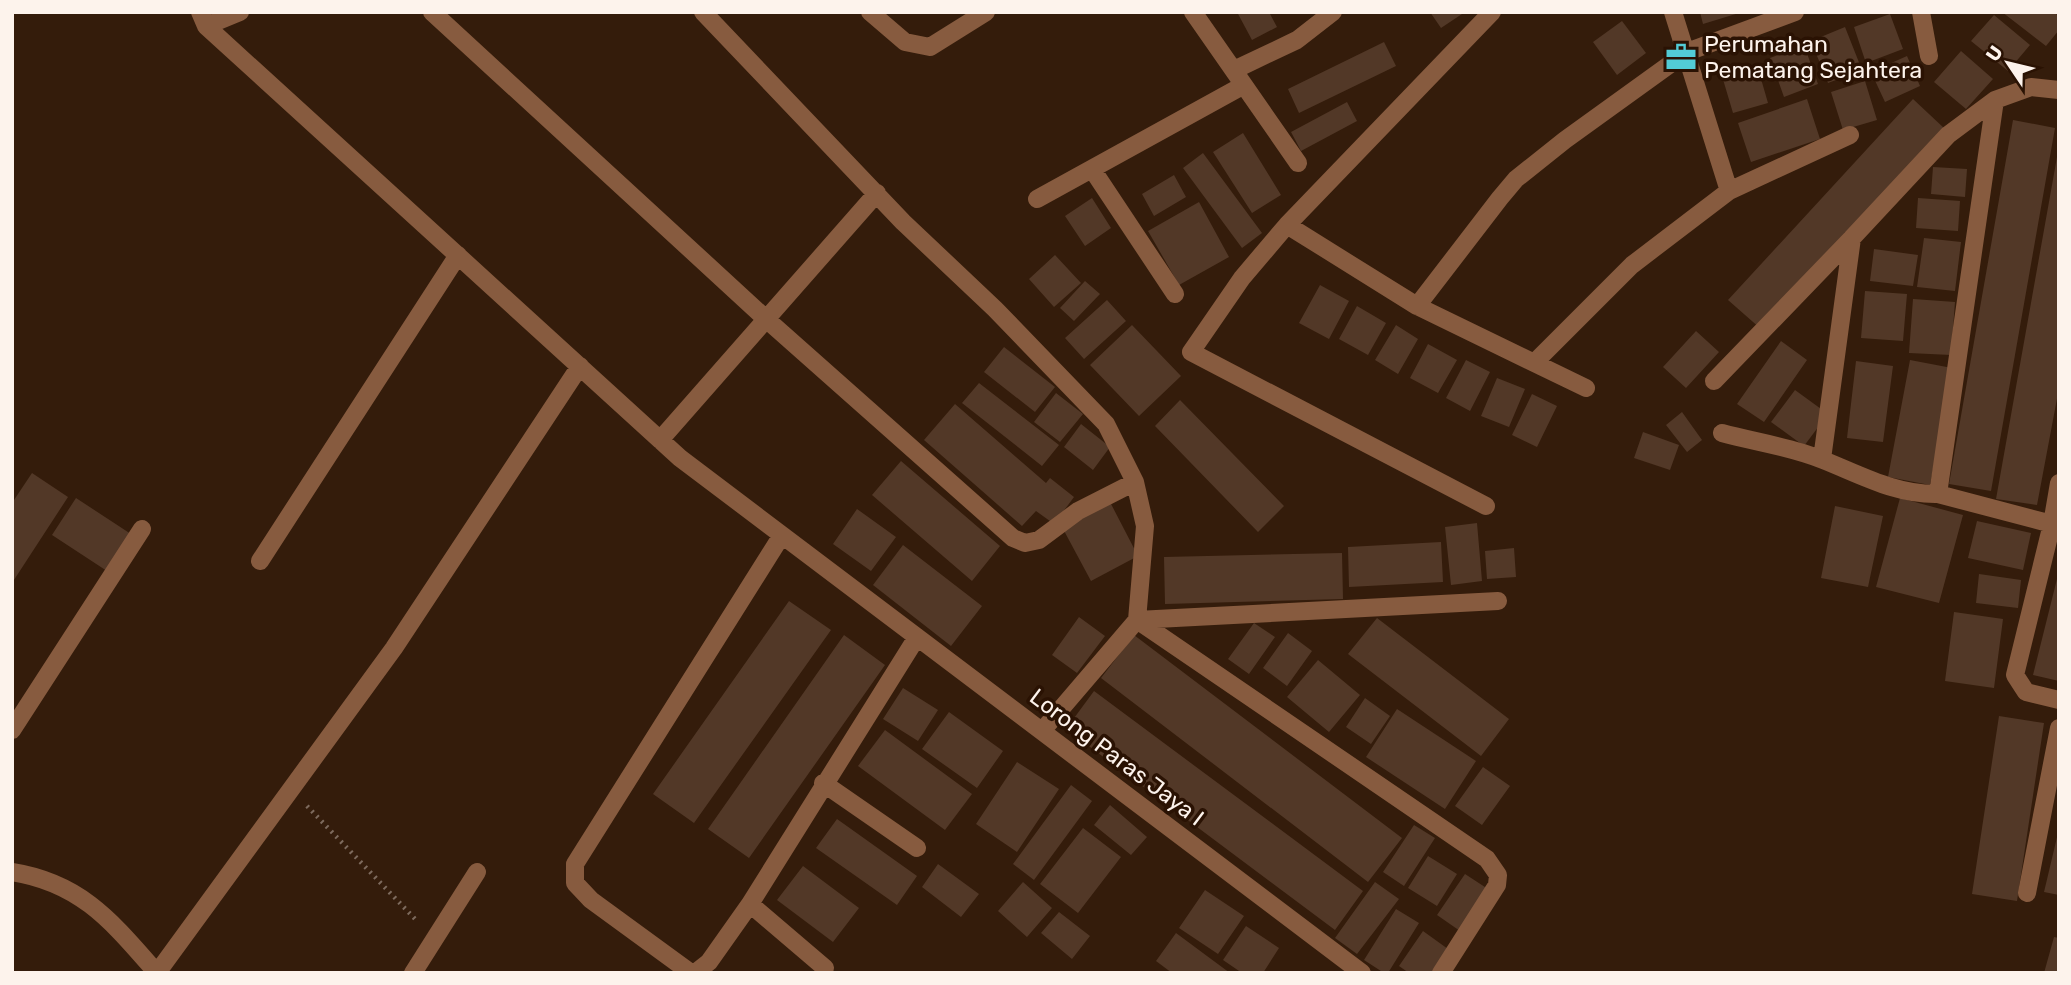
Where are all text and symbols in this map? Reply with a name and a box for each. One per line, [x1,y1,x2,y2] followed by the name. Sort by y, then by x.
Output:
[1973,28,2043,98] north arrow
[1704,30,1922,84] place label: Perumahan Pematang Sejahtera
[1664,40,1698,74] office icon: Perumahan Pematang Sejahtera
[1981,41,2008,66] text: U
[1024,682,1210,832] street label: Lorong Paras Jaya I

